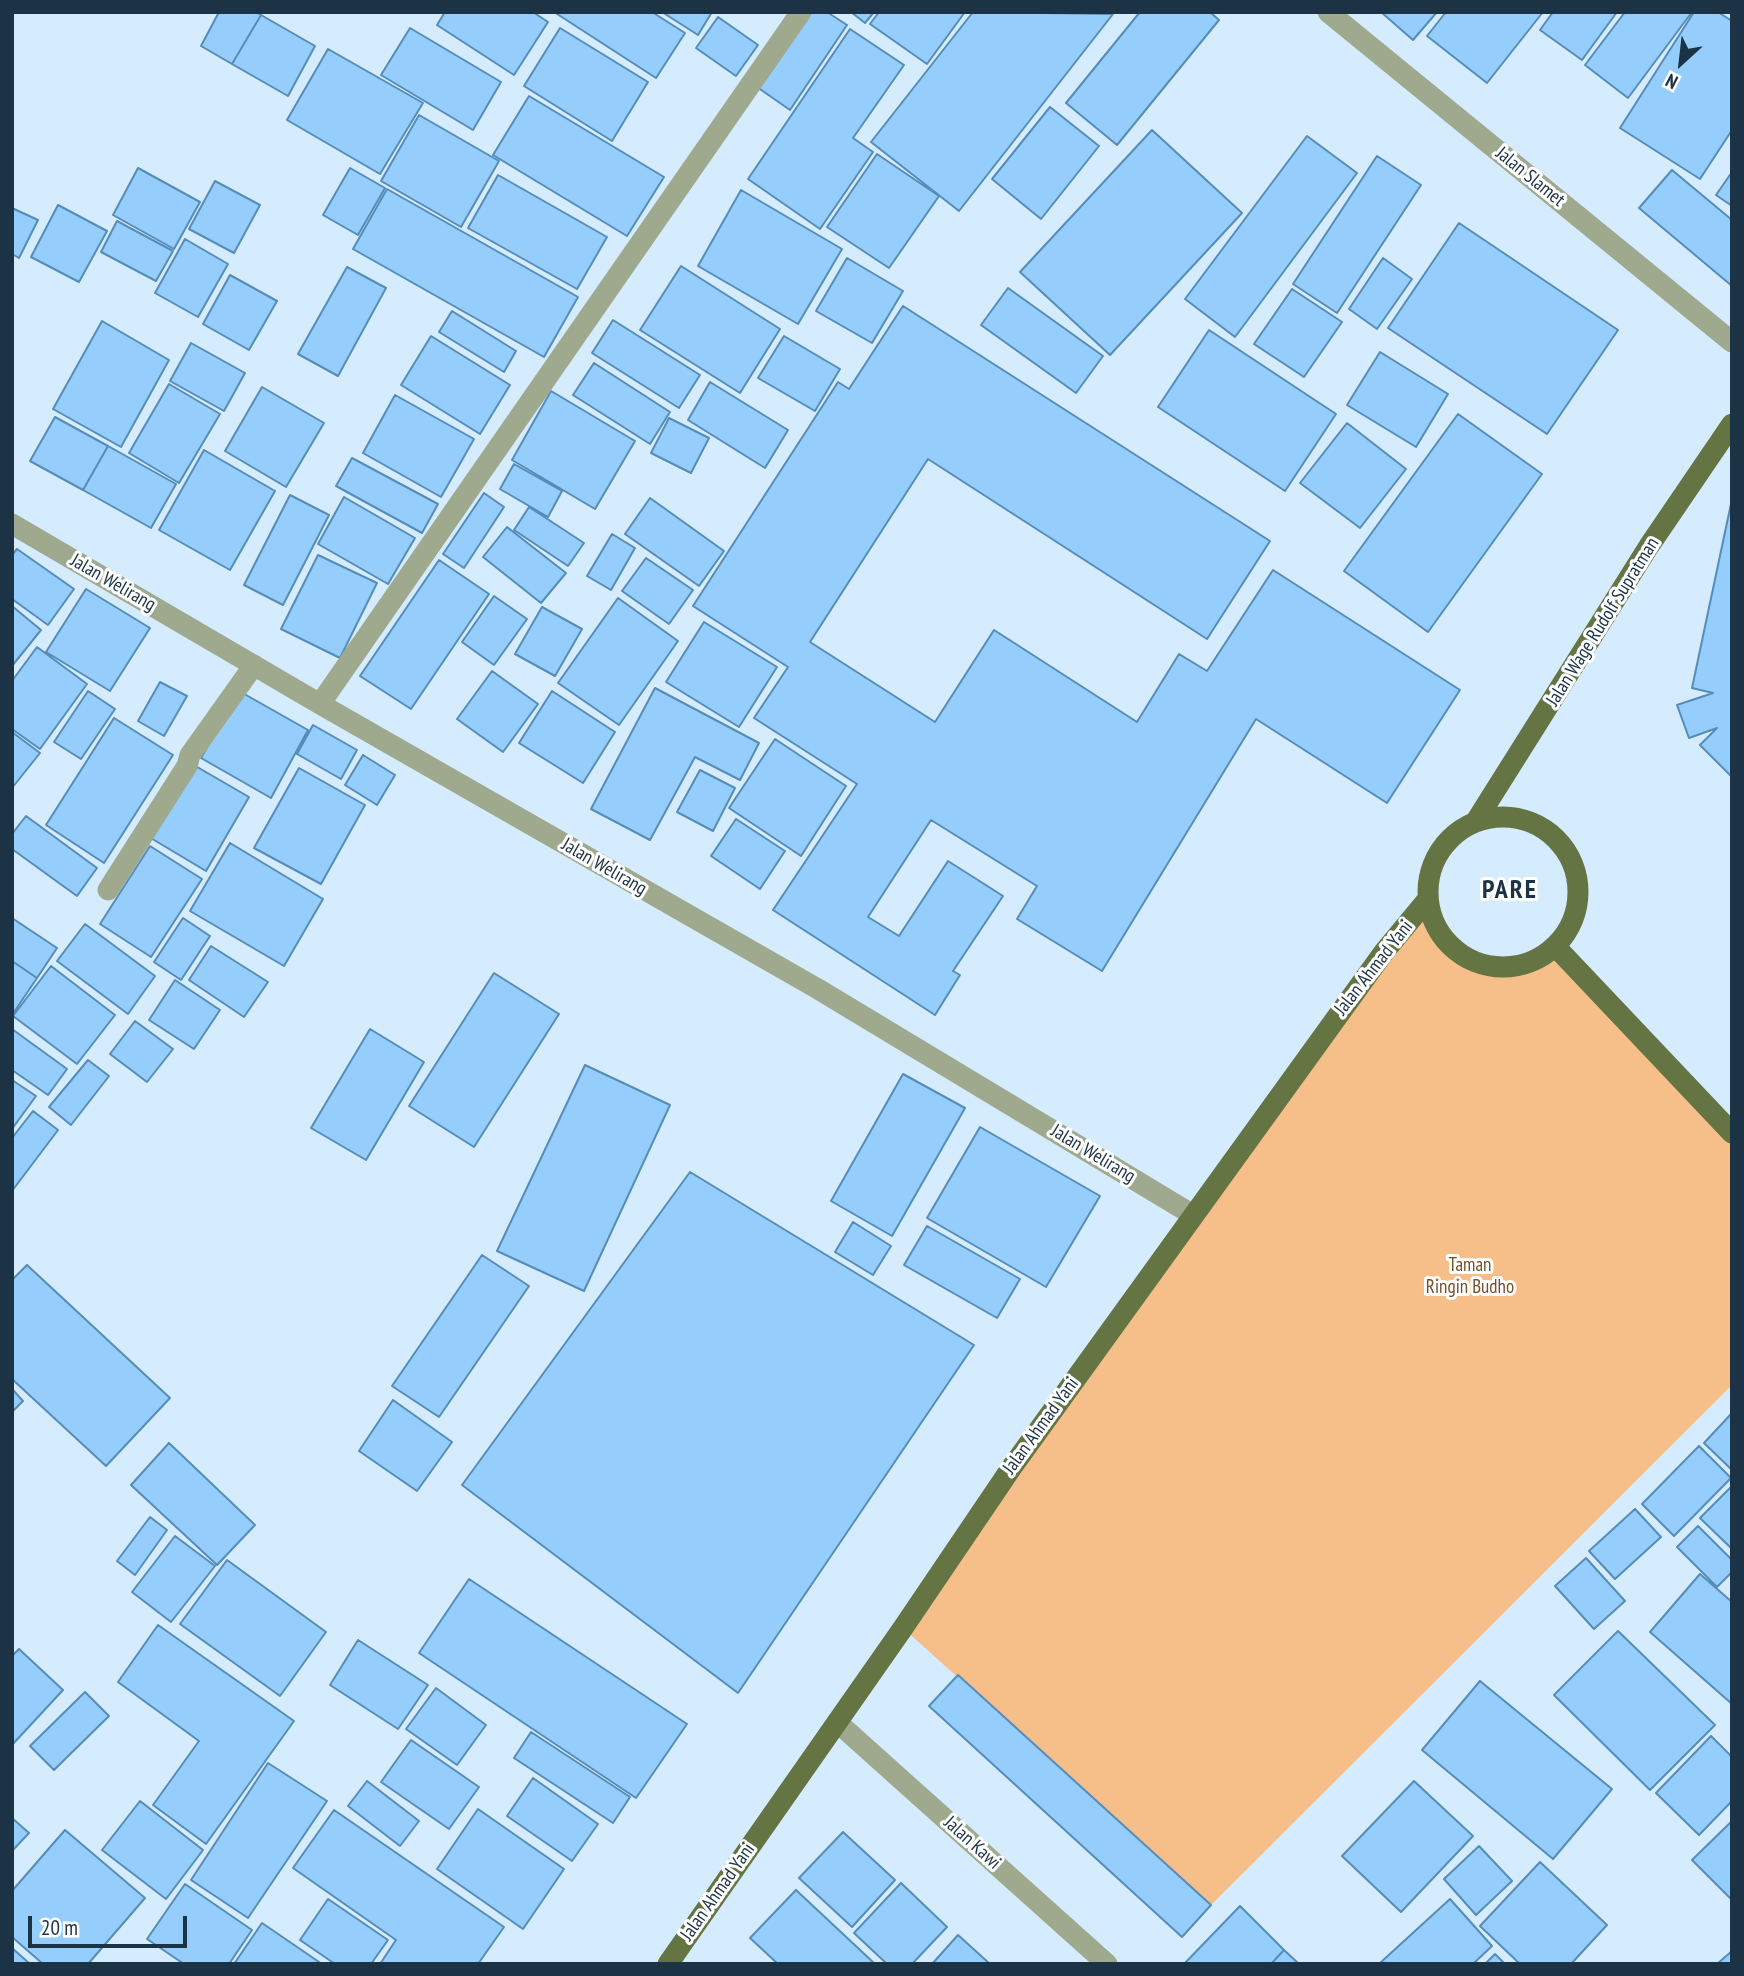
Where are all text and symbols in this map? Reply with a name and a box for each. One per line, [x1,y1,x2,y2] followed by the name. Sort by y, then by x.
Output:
[1646,28,1716,98] north arrow
[1661,69,1681,95] text: N
[1491,142,1569,212] street label: Jalan Slamet
[1542,533,1664,711] street label: Jalan Wage Rudolf Supratman
[66,550,160,616] street label: Jalan Welirang
[557,834,651,900] street label: Jalan Welirang
[1483,875,1537,907] district label: PARE
[1330,916,1418,1020] street label: Jalan Ahmad Yani
[1047,1120,1139,1188] street label: Jalan Welirang
[1426,1255,1514,1299] park label: Taman Ringin Budho
[998,1373,1084,1479] street label: Jalan Ahmad Yani
[939,1812,1005,1874] street label: Jalan Kawi
[676,1839,760,1945] street label: Jalan Ahmad Yani
[32,1902,191,1946] scale bar
[41,1914,78,1941] text: 20 m

